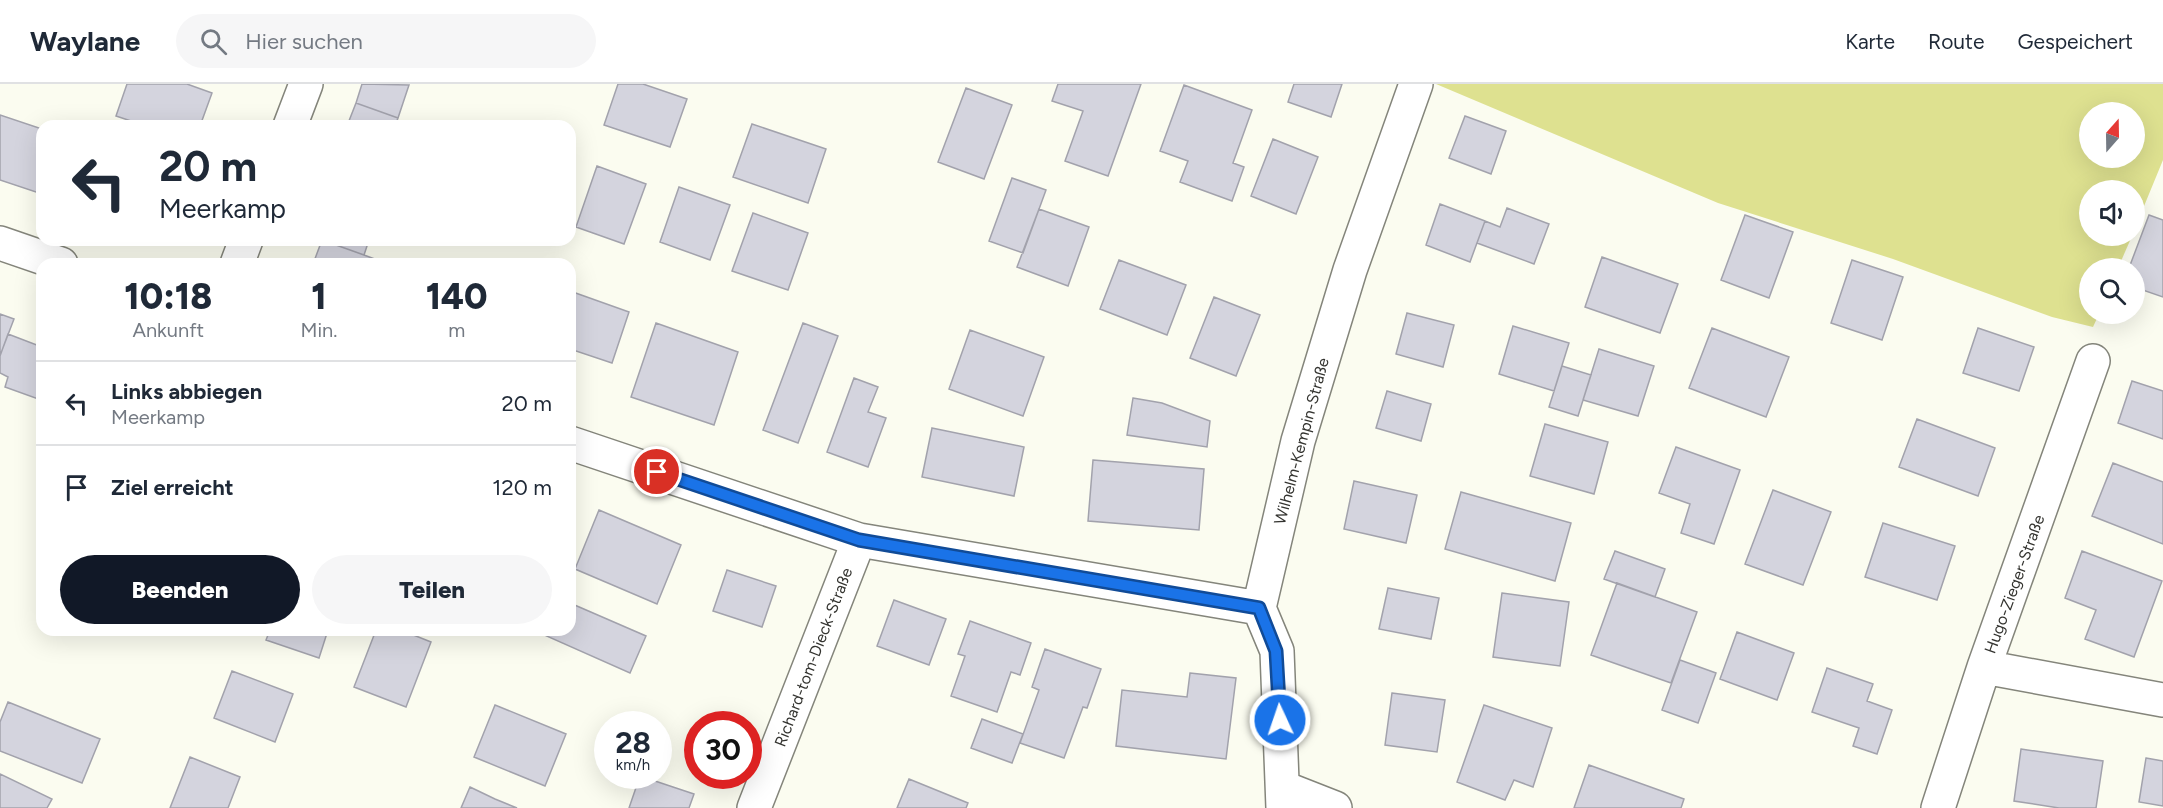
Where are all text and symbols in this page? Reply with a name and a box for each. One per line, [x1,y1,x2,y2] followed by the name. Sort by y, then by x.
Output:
[176,14,596,68] search box
[30,24,140,58] text: Waylane
[197,25,230,58] icon: search
[245,28,363,55] text: Hier suchen
[1845,29,1895,54] text: Karte
[1928,29,1984,54] text: Route
[2017,29,2133,54] text: Gespeichert
[2079,102,2145,168] north arrow
[2079,102,2145,324] map controls
[159,141,257,192] text: 20 m
[60,144,138,222] icon: left
[2079,180,2145,246] button: sound
[159,192,286,225] text: Meerkamp
[2079,258,2145,324] button: search
[124,275,212,318] text: 10:18
[311,275,327,318] text: 1
[426,275,488,318] text: 140
[132,318,204,342] text: Ankunft
[301,318,337,342] text: Min.
[448,318,465,342] text: m
[1270,355,1333,527] street label: Wilhelm-Kempin-Straße
[111,378,262,405] text: Links abbiegen
[60,387,93,420] icon: left
[501,390,552,417] text: 20 m
[111,405,205,429] text: Meerkamp
[631,446,682,497] pin
[640,455,673,488] icon: arrive
[60,471,93,504] icon: arrive
[111,474,234,501] text: Ziel erreicht
[492,474,552,501] text: 120 m
[1981,512,2049,656] street label: Hugo-Zieger-Straße
[60,555,300,624] button: Beenden
[312,555,552,624] button: Teilen
[771,565,857,749] street label: Richard-tom-Dieck-Straße
[1248,688,1312,752] position arrow
[684,711,762,789] speed limit sign: 30
[615,724,651,761] text: 28
[616,756,650,774] text: km/h

